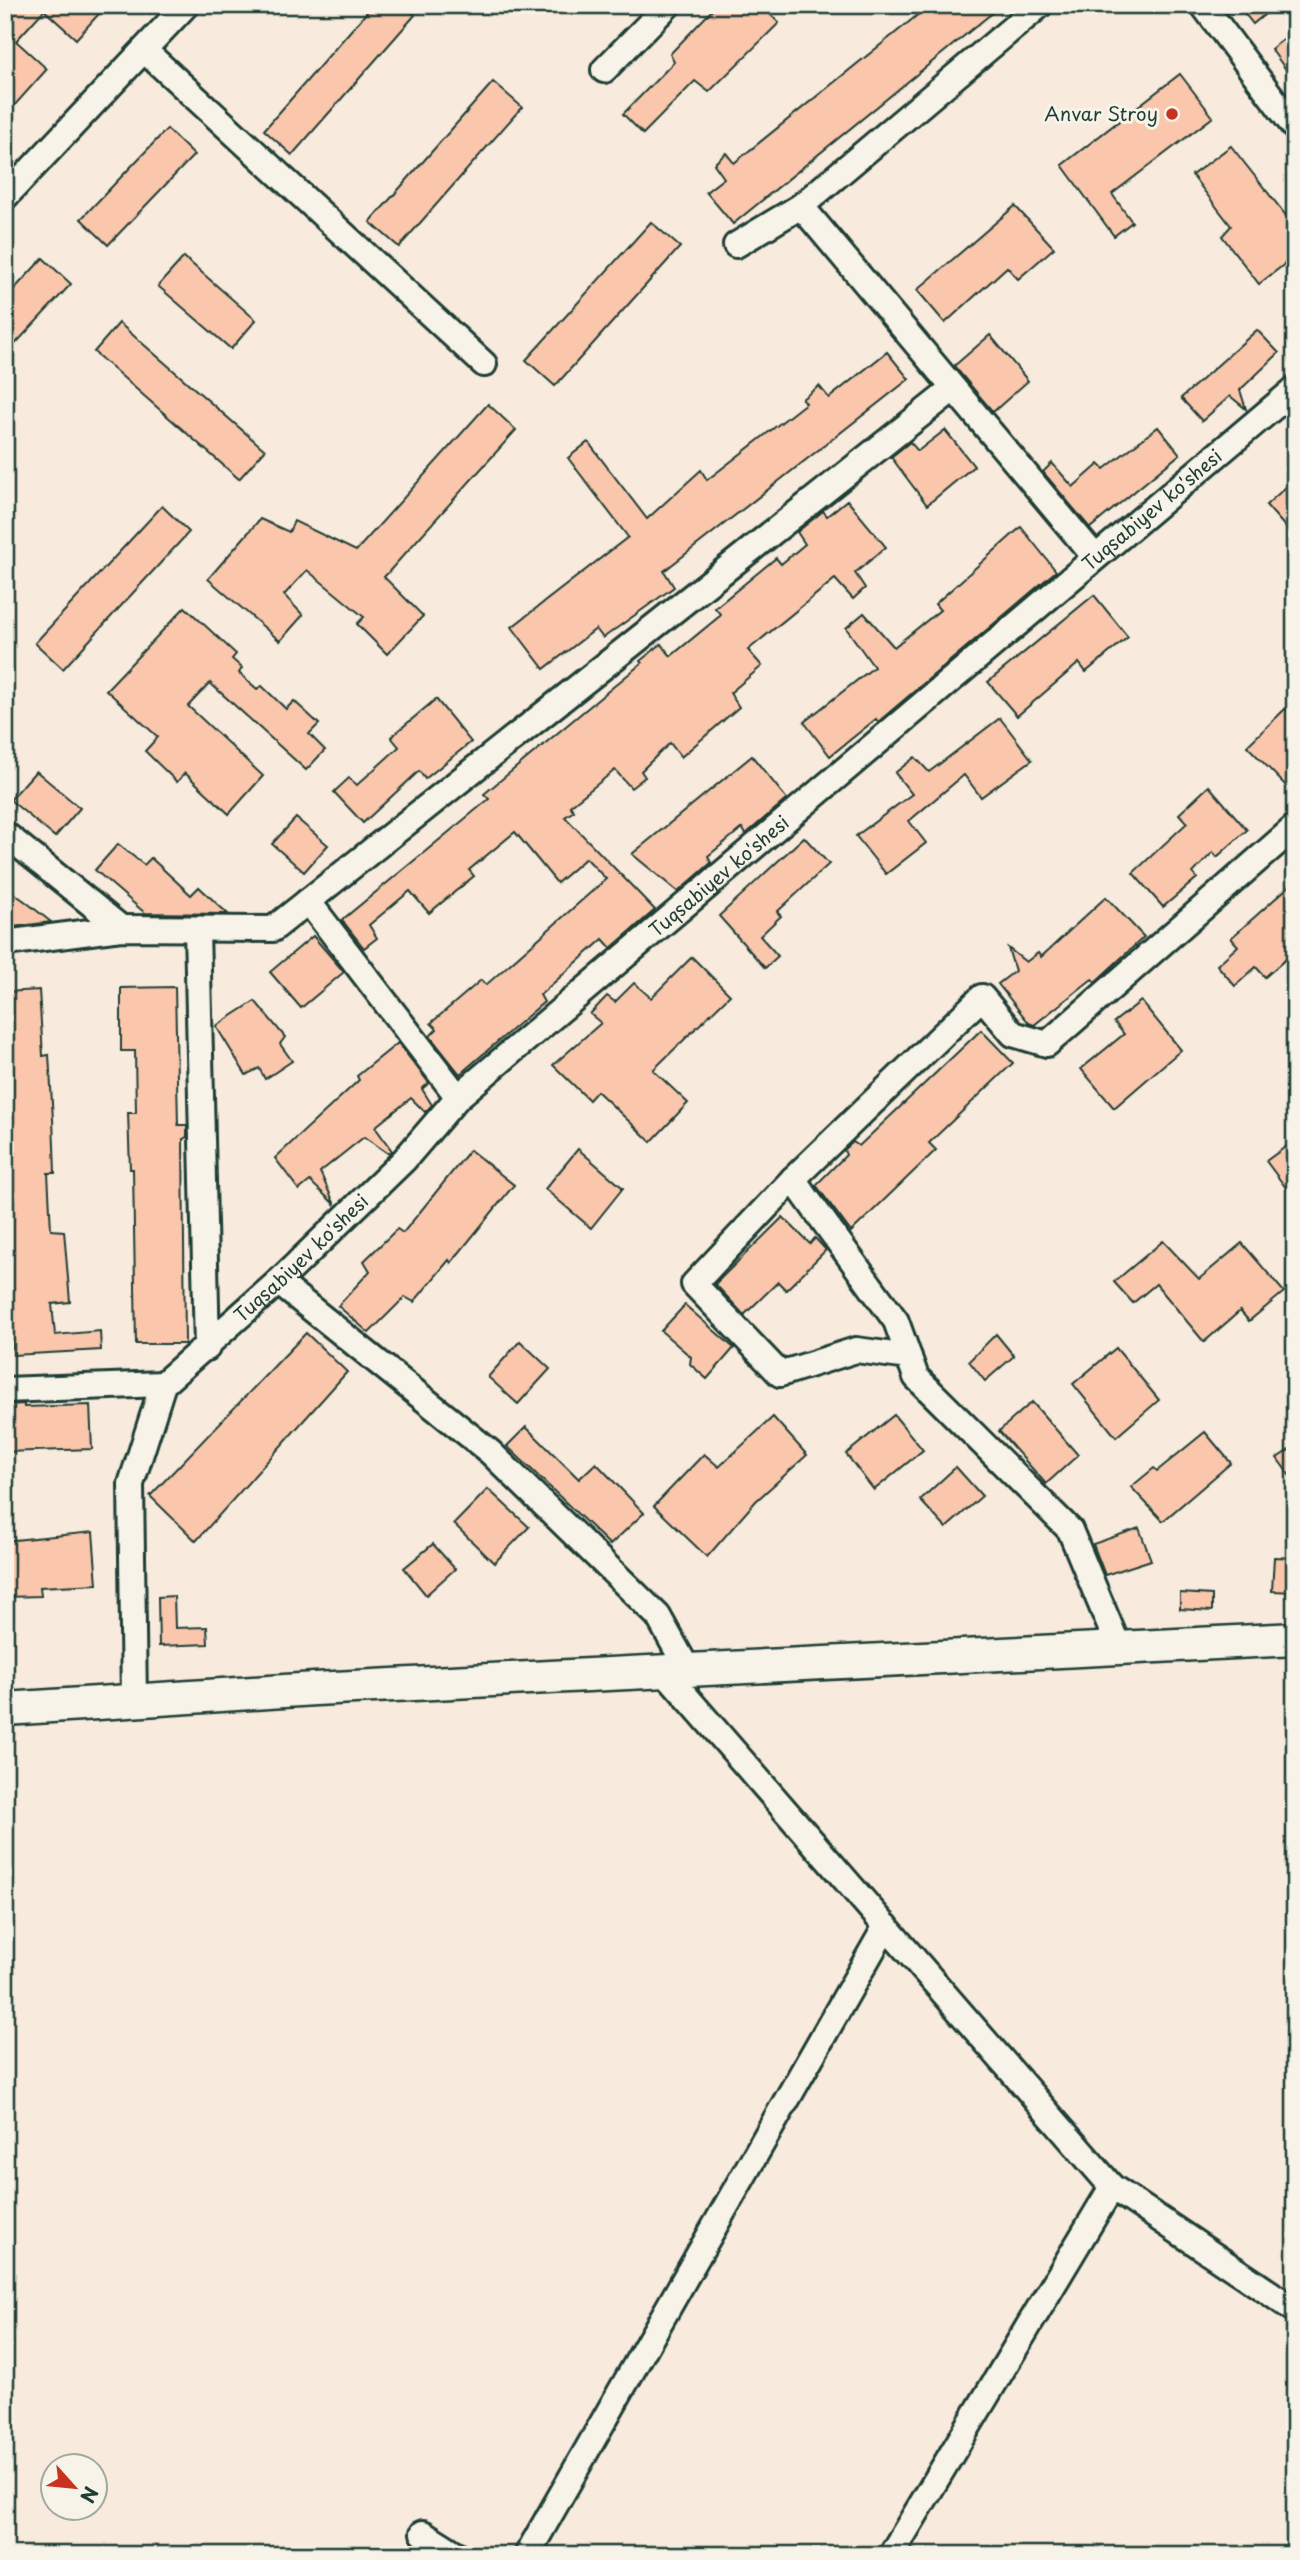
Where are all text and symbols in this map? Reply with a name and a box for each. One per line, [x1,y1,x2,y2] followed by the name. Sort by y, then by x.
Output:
[1044,99,1158,127] place label: Anvar Stroy
[1164,106,1180,122] marker: Anvar Stroy
[1075,442,1227,577] street label: Tuqsabiyev ko'shesi
[642,808,794,943] street label: Tuqsabiyev ko'shesi
[227,1187,374,1328] street label: Tuqsabiyev ko'shesi
[38,2452,108,2522] north arrow
[74,2482,106,2508] text: N

